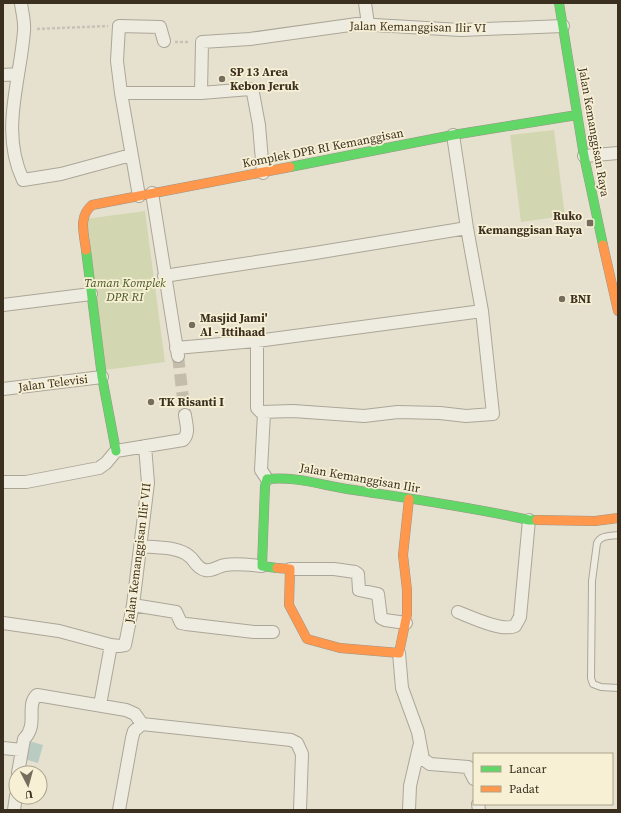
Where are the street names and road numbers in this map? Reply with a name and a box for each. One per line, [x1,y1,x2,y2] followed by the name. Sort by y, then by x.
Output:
[348,18,487,36] street label: Jalan Kemanggisan Ilir VI
[575,65,613,199] street label: Jalan Kemanggisan Raya
[241,124,405,172] street label: Komplek DPR RI Kemanggisan
[16,371,89,395] street label: Jalan Televisi
[298,459,421,496] street label: Jalan Kemanggisan Ilir
[121,482,155,625] street label: Jalan Kemanggisan Ilir VII

